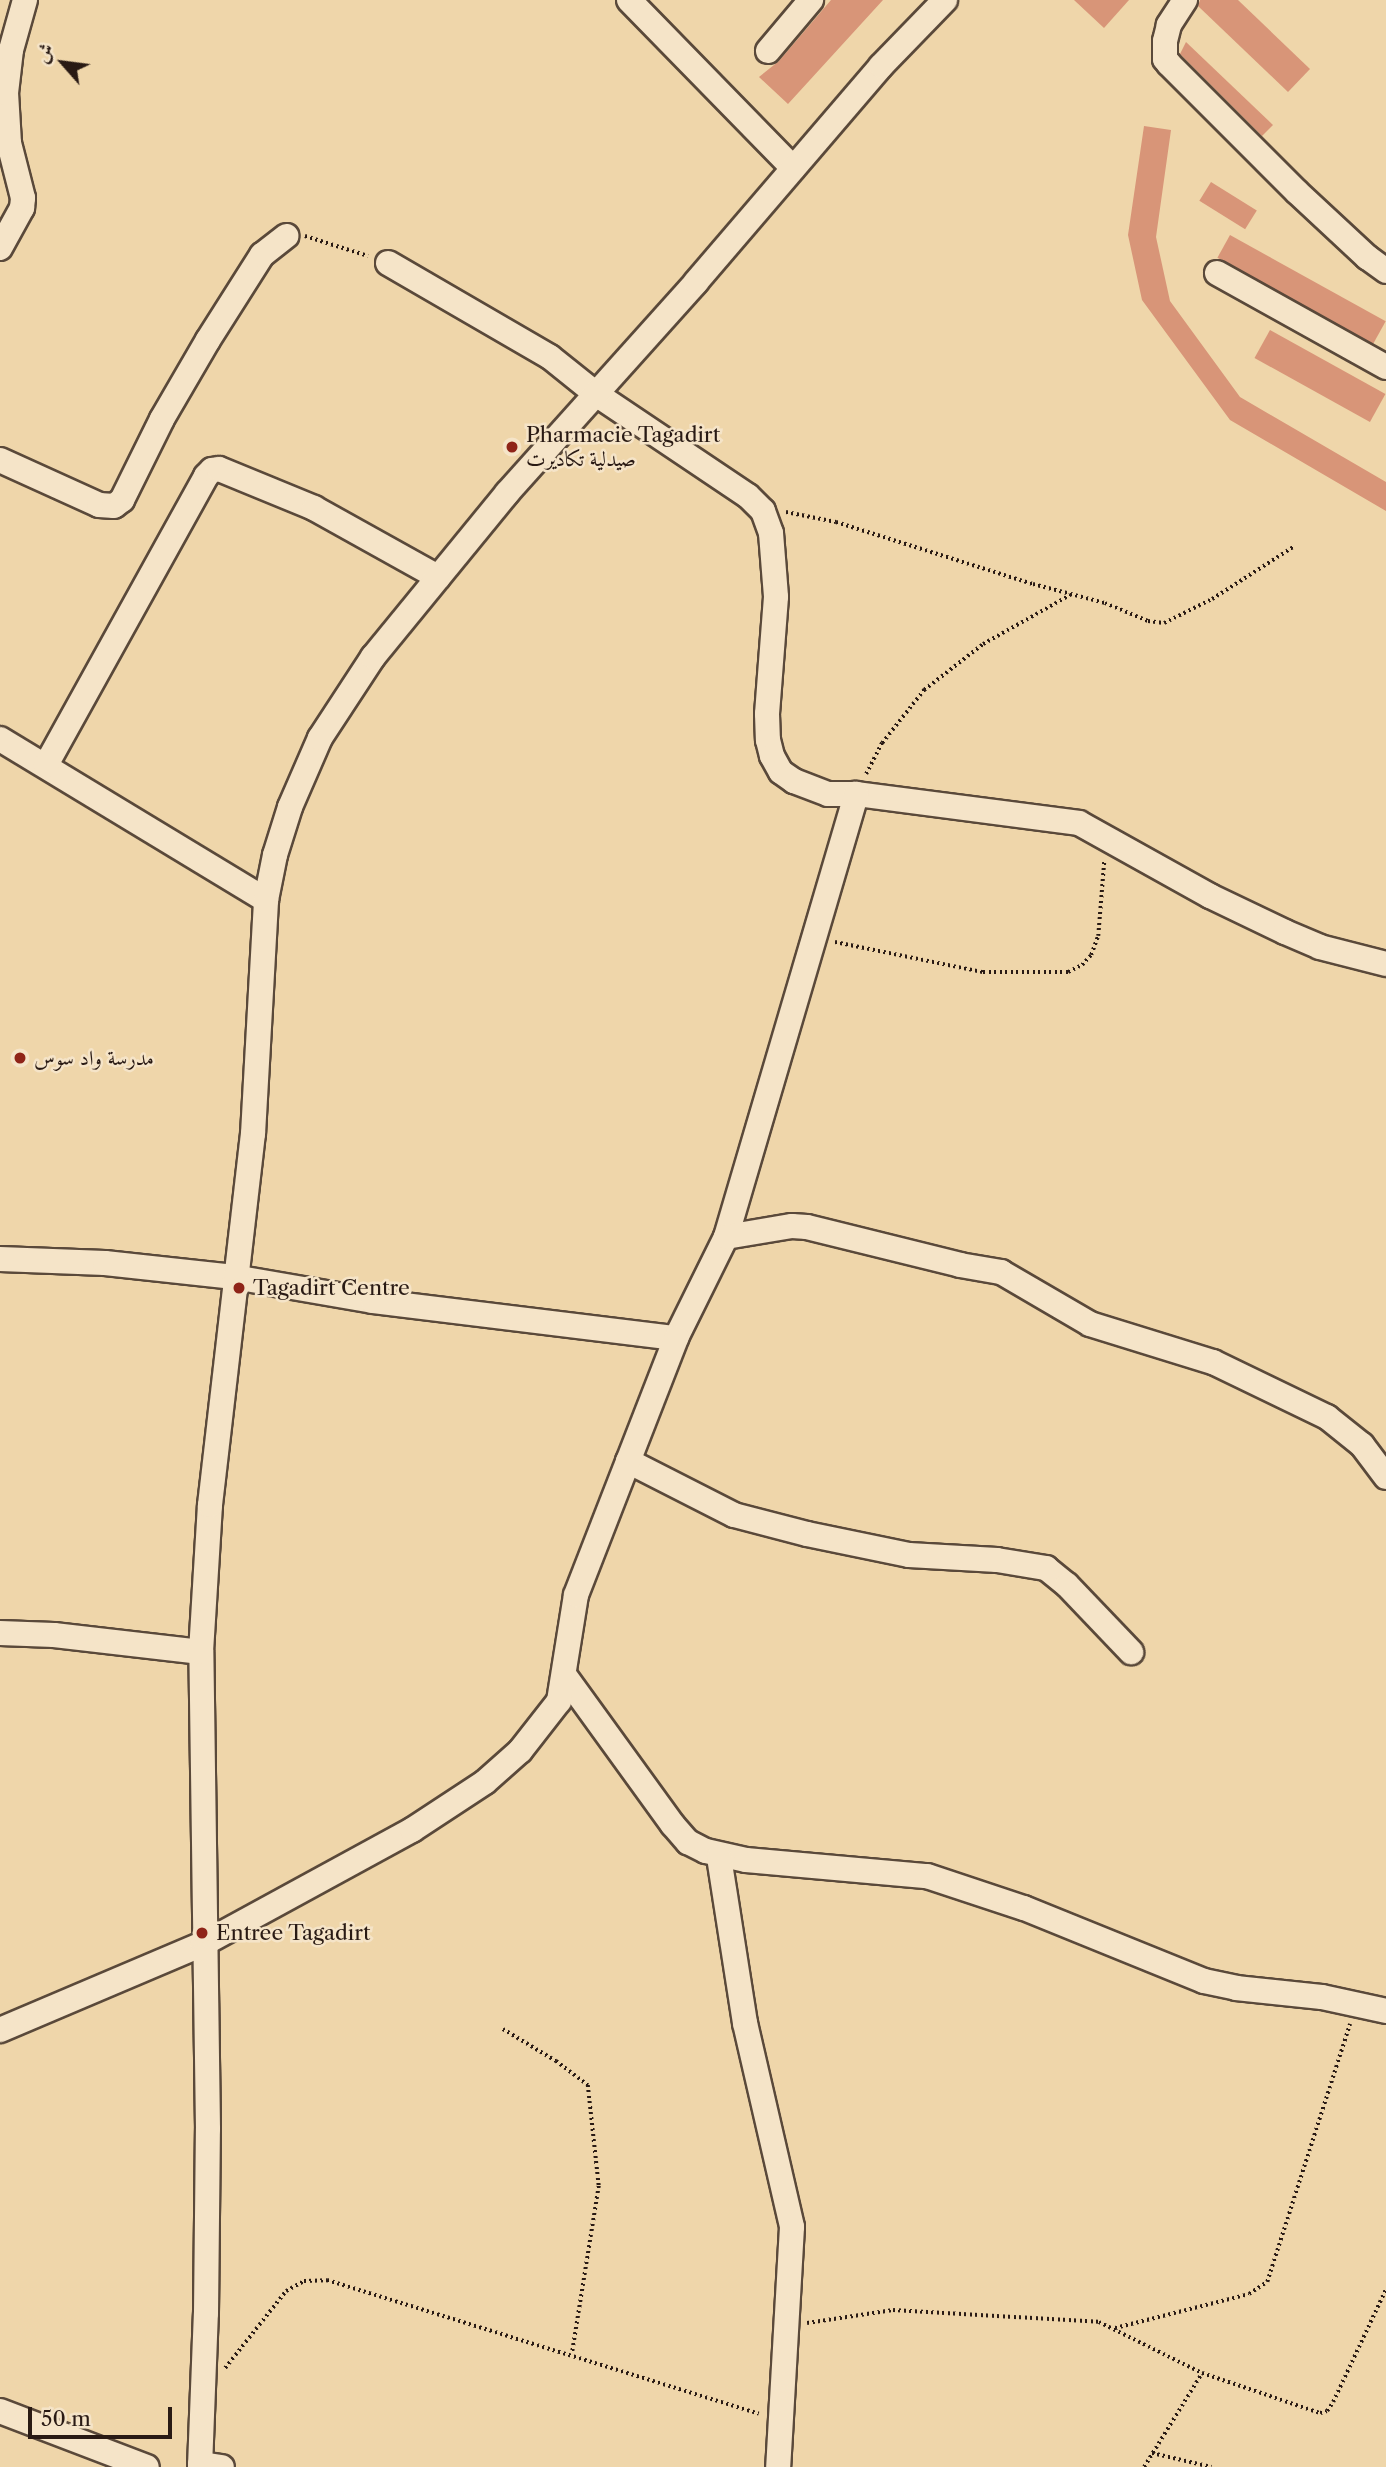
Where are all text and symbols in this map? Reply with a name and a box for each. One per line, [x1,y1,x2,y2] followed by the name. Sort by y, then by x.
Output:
[28,28,98,98] north arrow
[29,39,59,67] text: ش
[526,422,721,472] place label: Pharmacie Tagadirt صيدلية تكاديرت
[504,439,520,455] marker: Pharmacie Tagadirt صيدلية تكاديرت
[34,1045,154,1071] place label: مدرسة واد سوس
[12,1050,28,1066] marker: مدرسة واد سوس
[253,1275,410,1301] place label: Tagadirt Centre
[231,1280,247,1296] marker: Tagadirt Centre
[216,1920,371,1946] place label: Entree Tagadirt
[194,1925,210,1941] marker: Entree Tagadirt
[32,2394,175,2438] scale bar
[41,2406,91,2431] text: 50 m

